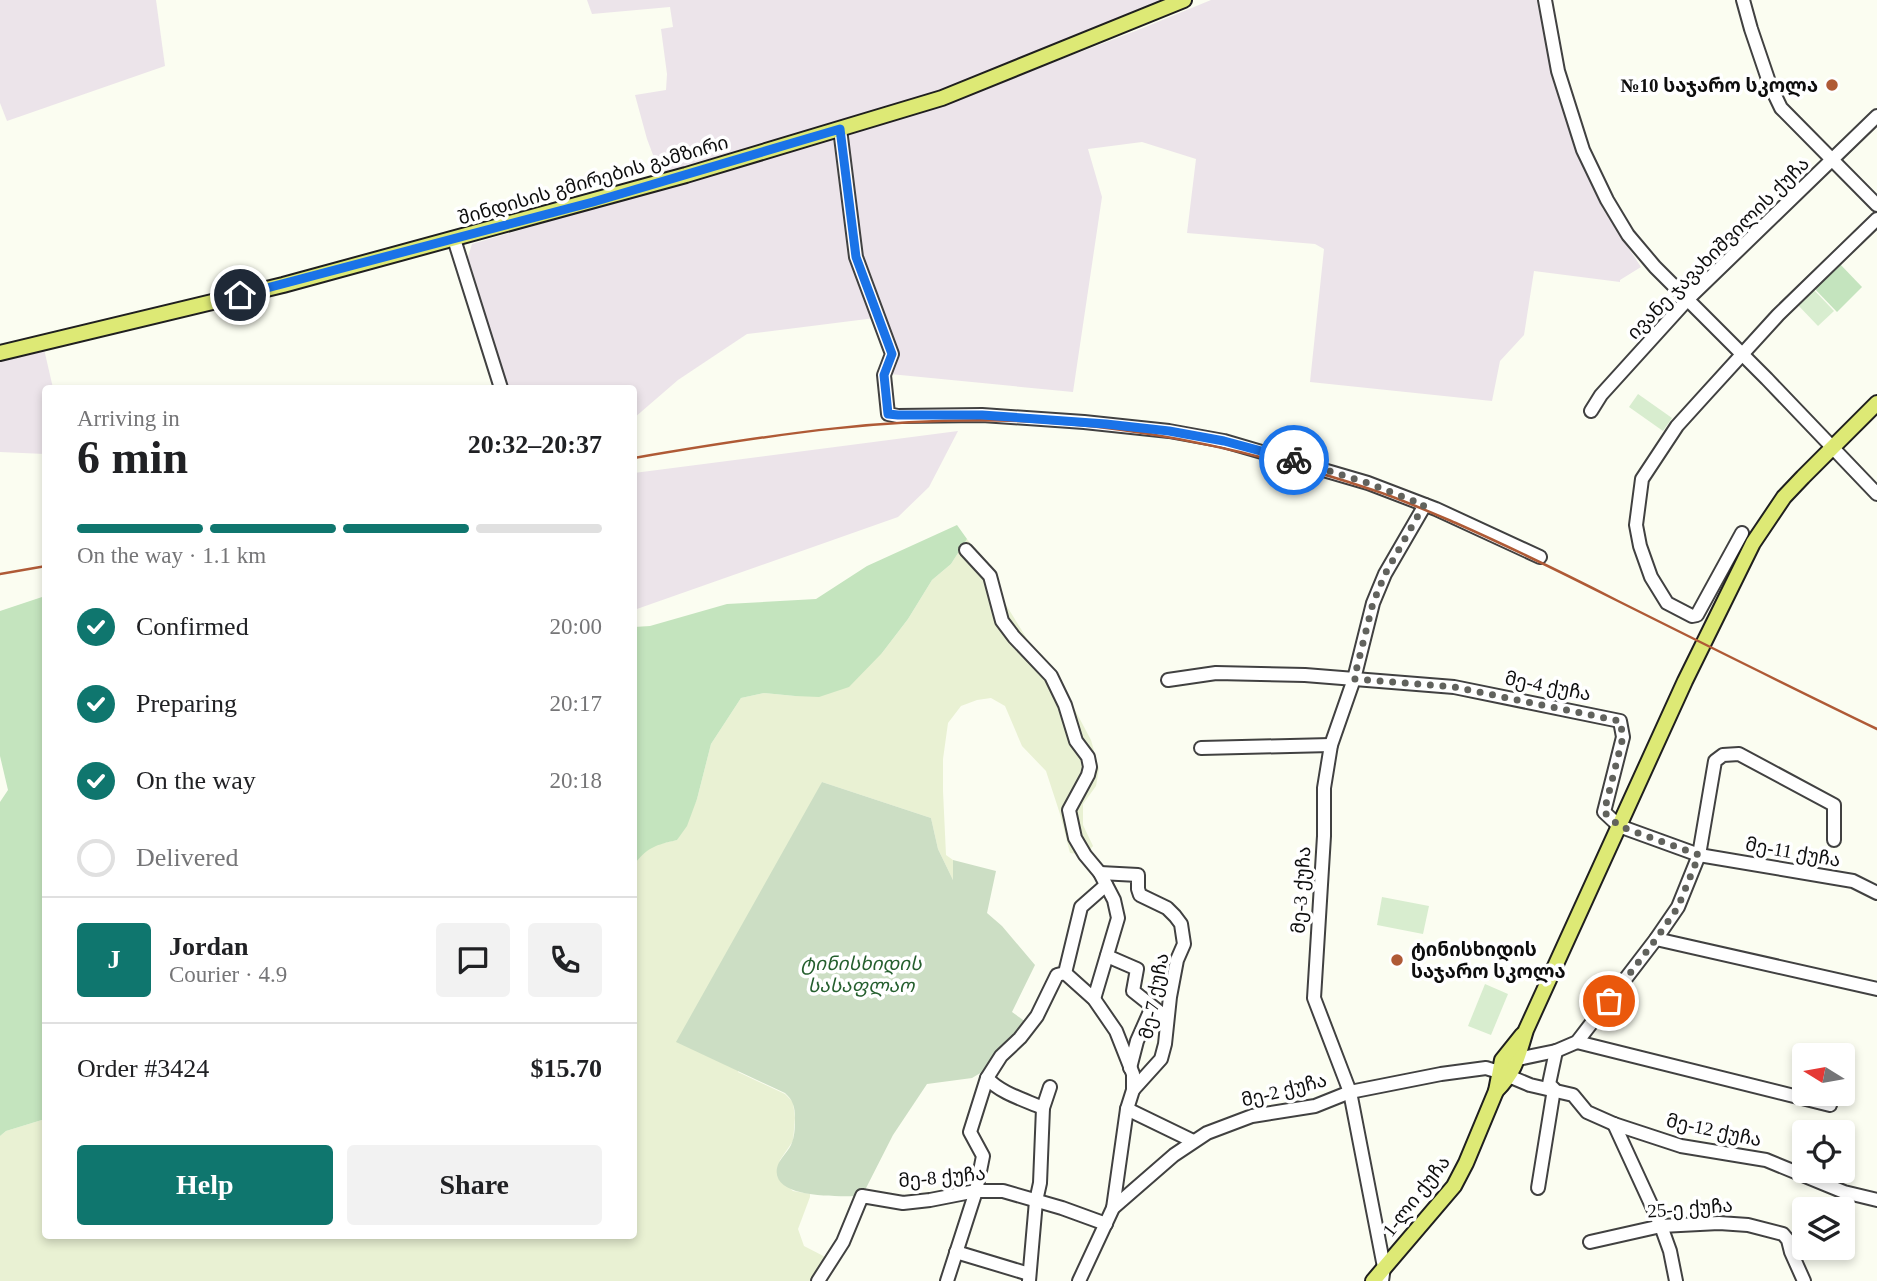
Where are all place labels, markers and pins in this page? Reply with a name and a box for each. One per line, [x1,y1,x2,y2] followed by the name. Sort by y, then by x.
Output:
[1620,75,1818,97] place label: №10 საჯარო სკოლა
[1824,77,1840,93] marker: №10 საჯარო სკოლა
[210,265,270,325] pin
[1411,939,1566,983] place label: ტინისხიდის საჯარო სკოლა
[1389,952,1405,968] marker: ტინისხიდის საჯარო სკოლა
[1579,971,1639,1031] pin

